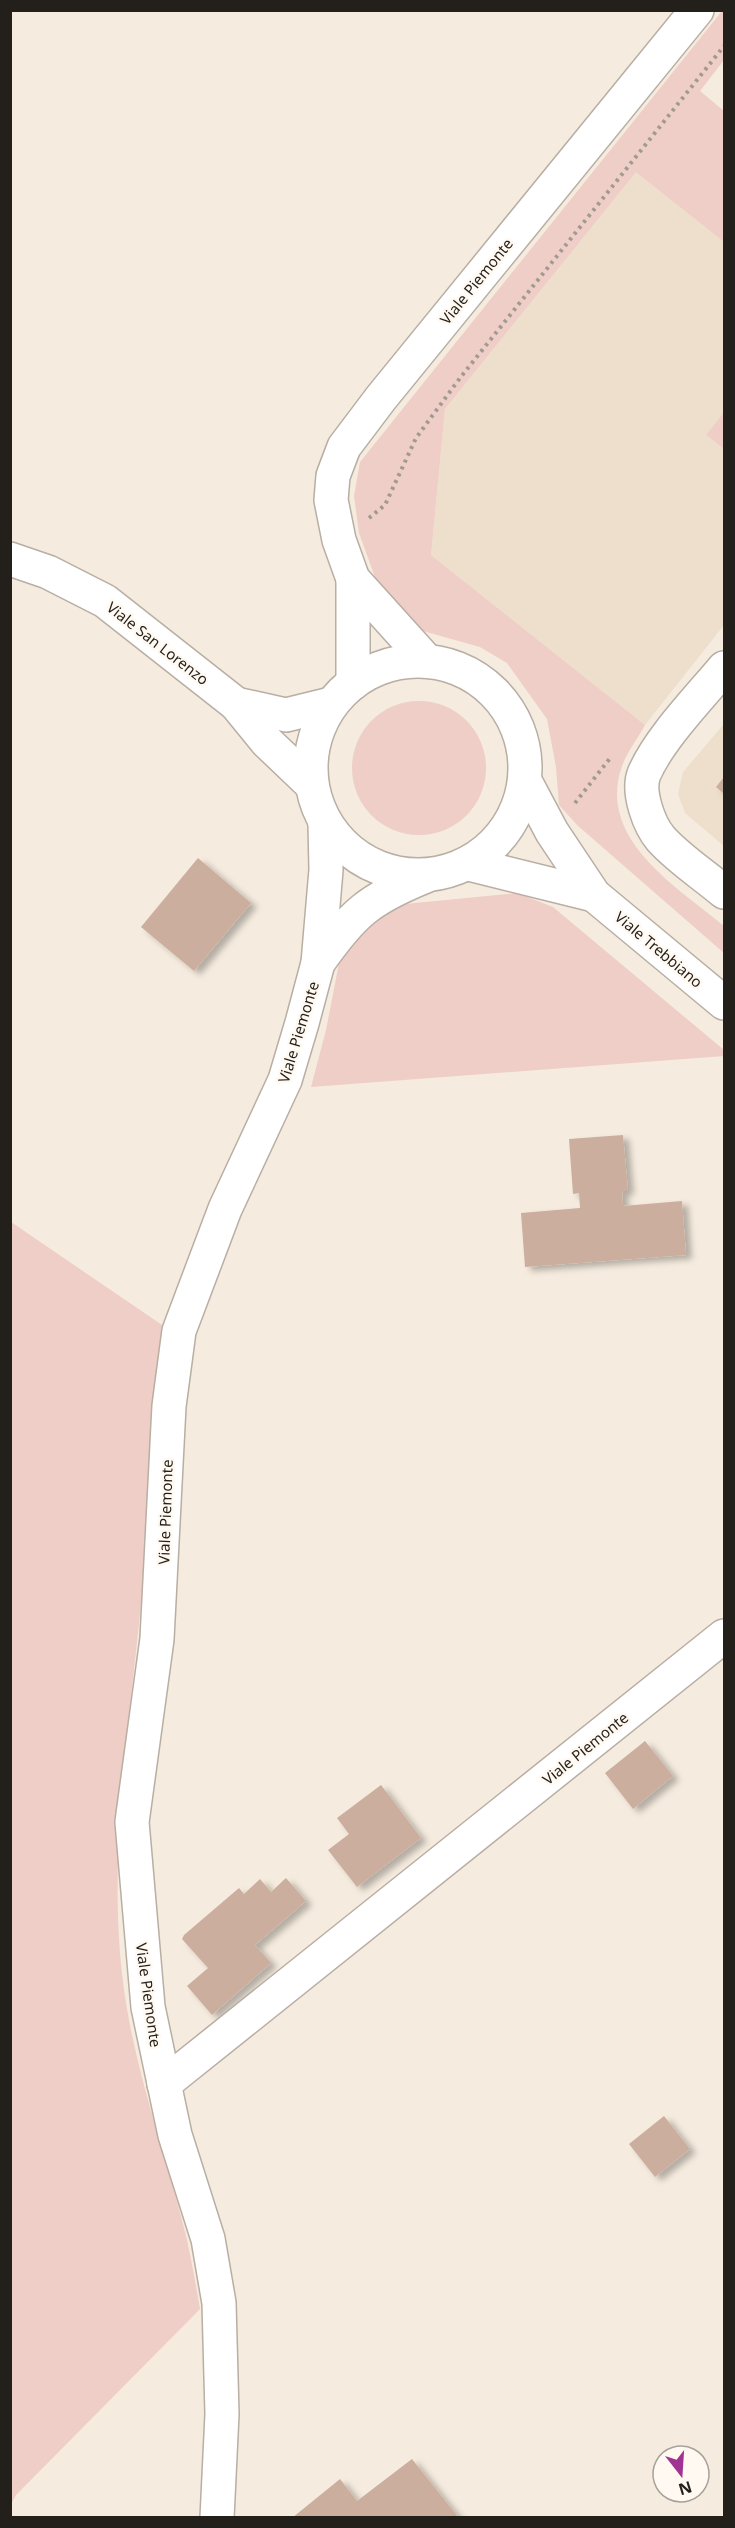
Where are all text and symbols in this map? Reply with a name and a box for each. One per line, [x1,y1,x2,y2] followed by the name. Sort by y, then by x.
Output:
[435,234,517,328] street label: Viale Piemonte
[103,597,213,689] street label: Viale San Lorenzo
[611,906,707,992] street label: Viale Trebbiano
[273,979,323,1085] street label: Viale Piemonte
[153,1459,177,1565] street label: Viale Piemonte
[538,1707,632,1789] street label: Viale Piemonte
[132,1942,166,2048] street label: Viale Piemonte
[651,2444,711,2504] north arrow
[676,2476,695,2501] text: N

